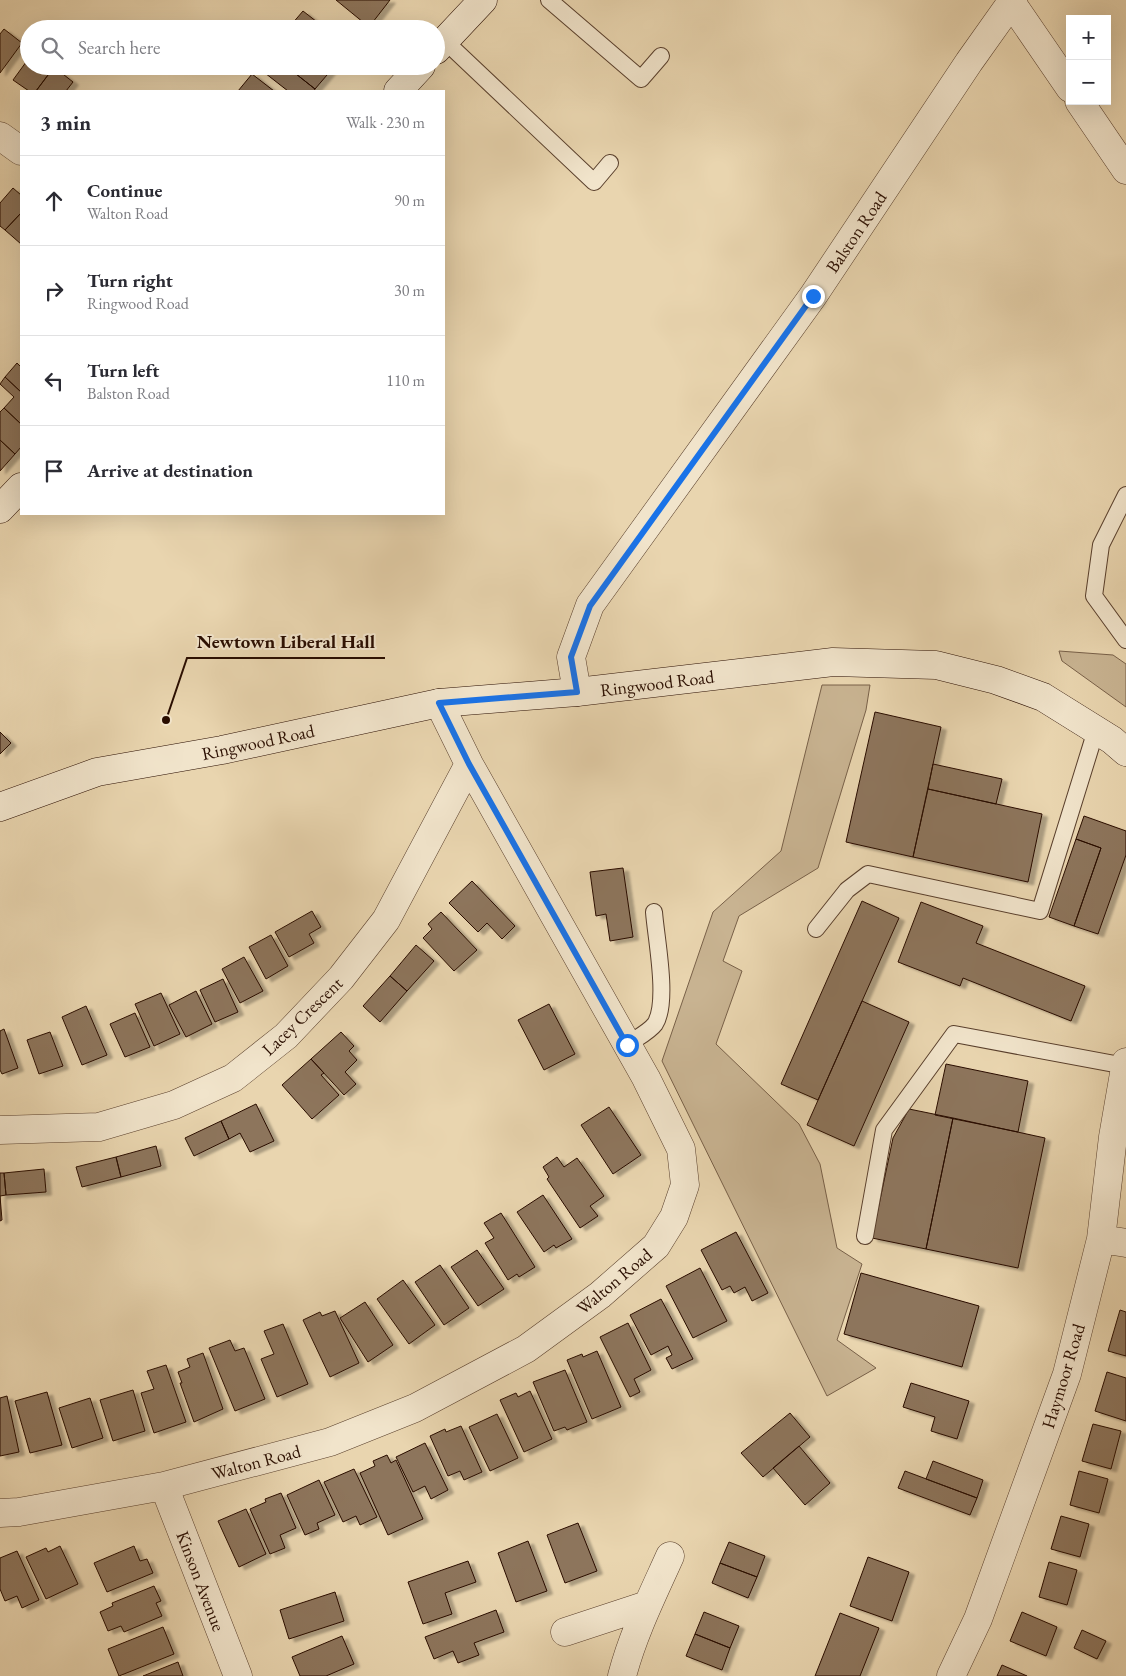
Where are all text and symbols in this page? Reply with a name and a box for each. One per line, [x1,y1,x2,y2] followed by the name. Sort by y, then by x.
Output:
[1066,15,1111,105] map controls
[1066,15,1111,60] button: +
[20,20,445,75] search box
[38,34,66,62] icon: search
[78,35,160,60] text: Search here
[1066,60,1111,105] button: −
[40,109,91,136] text: 3 min
[346,112,425,133] text: Walk · 230 m
[87,178,162,203] text: Continue
[820,186,892,277] street label: Balston Road
[40,187,68,215] icon: ahead
[394,190,425,211] text: 90 m
[87,203,168,224] text: Walton Road
[87,268,173,293] text: Turn right
[40,277,68,305] icon: right
[394,280,425,301] text: 30 m
[802,285,825,308] route end
[87,293,189,314] text: Ringwood Road
[87,358,159,383] text: Turn left
[40,367,68,395] icon: left
[386,370,425,391] text: 110 m
[87,383,170,404] text: Balston Road
[40,457,68,485] icon: arrive
[87,458,253,483] text: Arrive at destination
[187,624,385,658] callout: Newtown Liberal Hall
[197,629,376,654] text: Newtown Liberal Hall
[599,664,716,701] street label: Ringwood Road
[200,719,317,765] street label: Ringwood Road
[257,971,348,1060] street label: Lacey Crescent
[616,1034,639,1057] route start
[572,1242,657,1319] street label: Walton Road
[1036,1320,1090,1431] street label: Haymoor Road
[209,1439,304,1485] street label: Walton Road
[171,1528,231,1634] street label: Kinson Avenue

